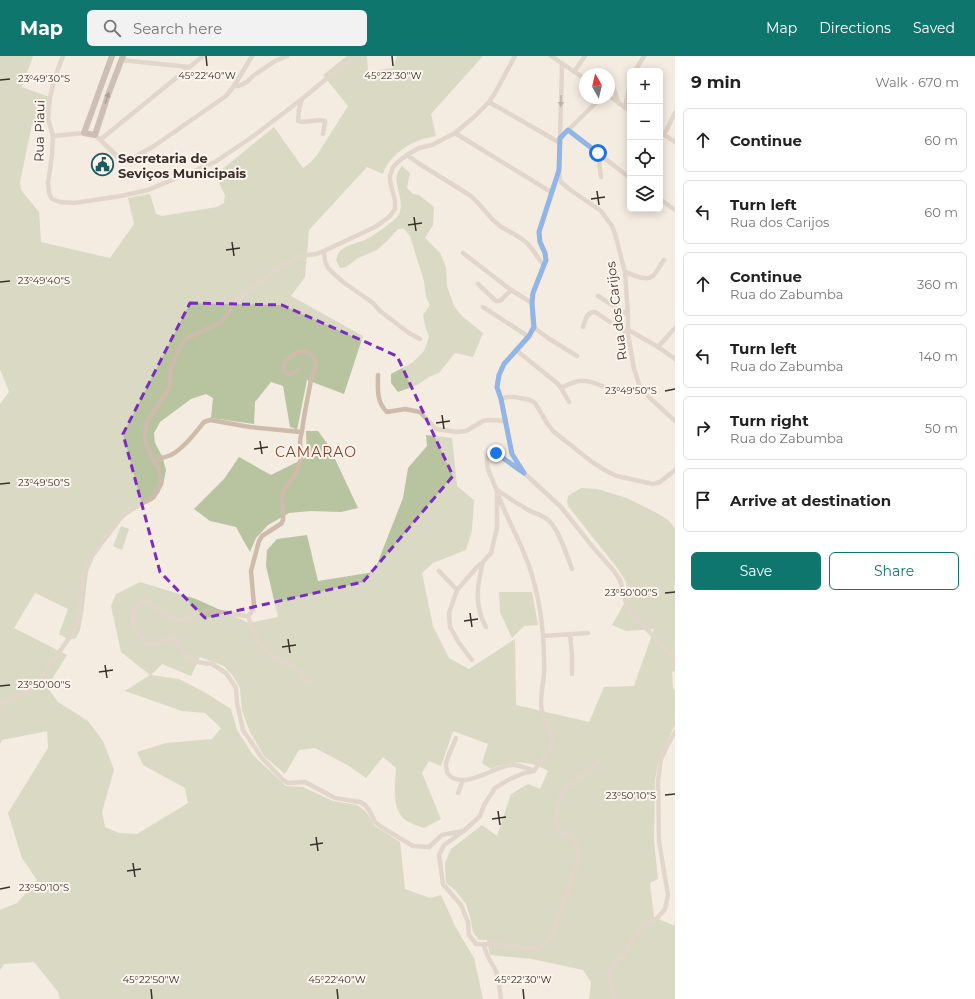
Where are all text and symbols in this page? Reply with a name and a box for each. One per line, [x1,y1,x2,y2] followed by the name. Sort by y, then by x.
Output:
[87,10,367,46] search box
[20,17,63,40] text: Map
[101,17,123,39] icon: search
[133,19,222,38] text: Search here
[766,19,797,37] text: Map
[819,19,891,37] text: Directions
[913,19,955,37] text: Saved
[579,68,615,104] north arrow
[627,68,663,212] map controls
[627,68,663,104] button: +
[178,69,236,82] text: 45°22'40"W
[364,69,422,82] text: 45°22'30"W
[18,72,70,85] text: 23°49'30"S
[691,72,741,92] text: 9 min
[875,74,959,90] text: Walk · 670 m
[105,91,111,103] one-way arrow
[558,95,564,108] one-way arrow
[30,100,48,162] street label: Rua Piaui
[627,104,663,140] button: −
[692,129,714,151] icon: ahead
[730,131,802,150] text: Continue
[924,132,958,148] text: 60 m
[627,140,663,176] button: locate
[589,144,607,162] route start
[118,150,246,181] place label: Secretaria de Seviços Municipais
[89,152,115,178] public building icon: Secretaria de Seviços Municipais
[627,176,663,212] button: layers
[730,195,797,214] text: Turn left
[692,201,714,223] icon: left
[924,204,958,220] text: 60 m
[730,214,829,230] text: Rua dos Carijos
[602,261,630,361] street label: Rua dos Carijos
[730,267,802,286] text: Continue
[692,273,714,295] icon: ahead
[18,274,70,287] text: 23°49'40"S
[917,276,958,292] text: 360 m
[730,286,844,302] text: Rua do Zabumba
[730,339,797,358] text: Turn left
[692,345,714,367] icon: left
[919,348,958,364] text: 140 m
[730,358,844,374] text: Rua do Zabumba
[605,384,657,397] text: 23°49'50"S
[730,411,809,430] text: Turn right
[692,417,714,439] icon: right
[925,420,958,436] text: 50 m
[730,430,844,446] text: Rua do Zabumba
[275,443,357,461] district label: CAMARAO
[487,444,505,462] route end
[18,476,70,489] text: 23°49'50"S
[692,489,714,511] icon: arrive
[730,491,891,510] text: Arrive at destination
[691,552,821,590] button: Save
[829,552,959,590] button: Share
[604,586,658,599] text: 23°50'00"S
[17,678,71,691] text: 23°50'00"S
[606,789,656,802] text: 23°50'10"S
[19,881,69,894] text: 23°50'10"S
[122,973,180,986] text: 45°22'50"W
[308,973,366,986] text: 45°22'40"W
[494,973,552,986] text: 45°22'30"W

